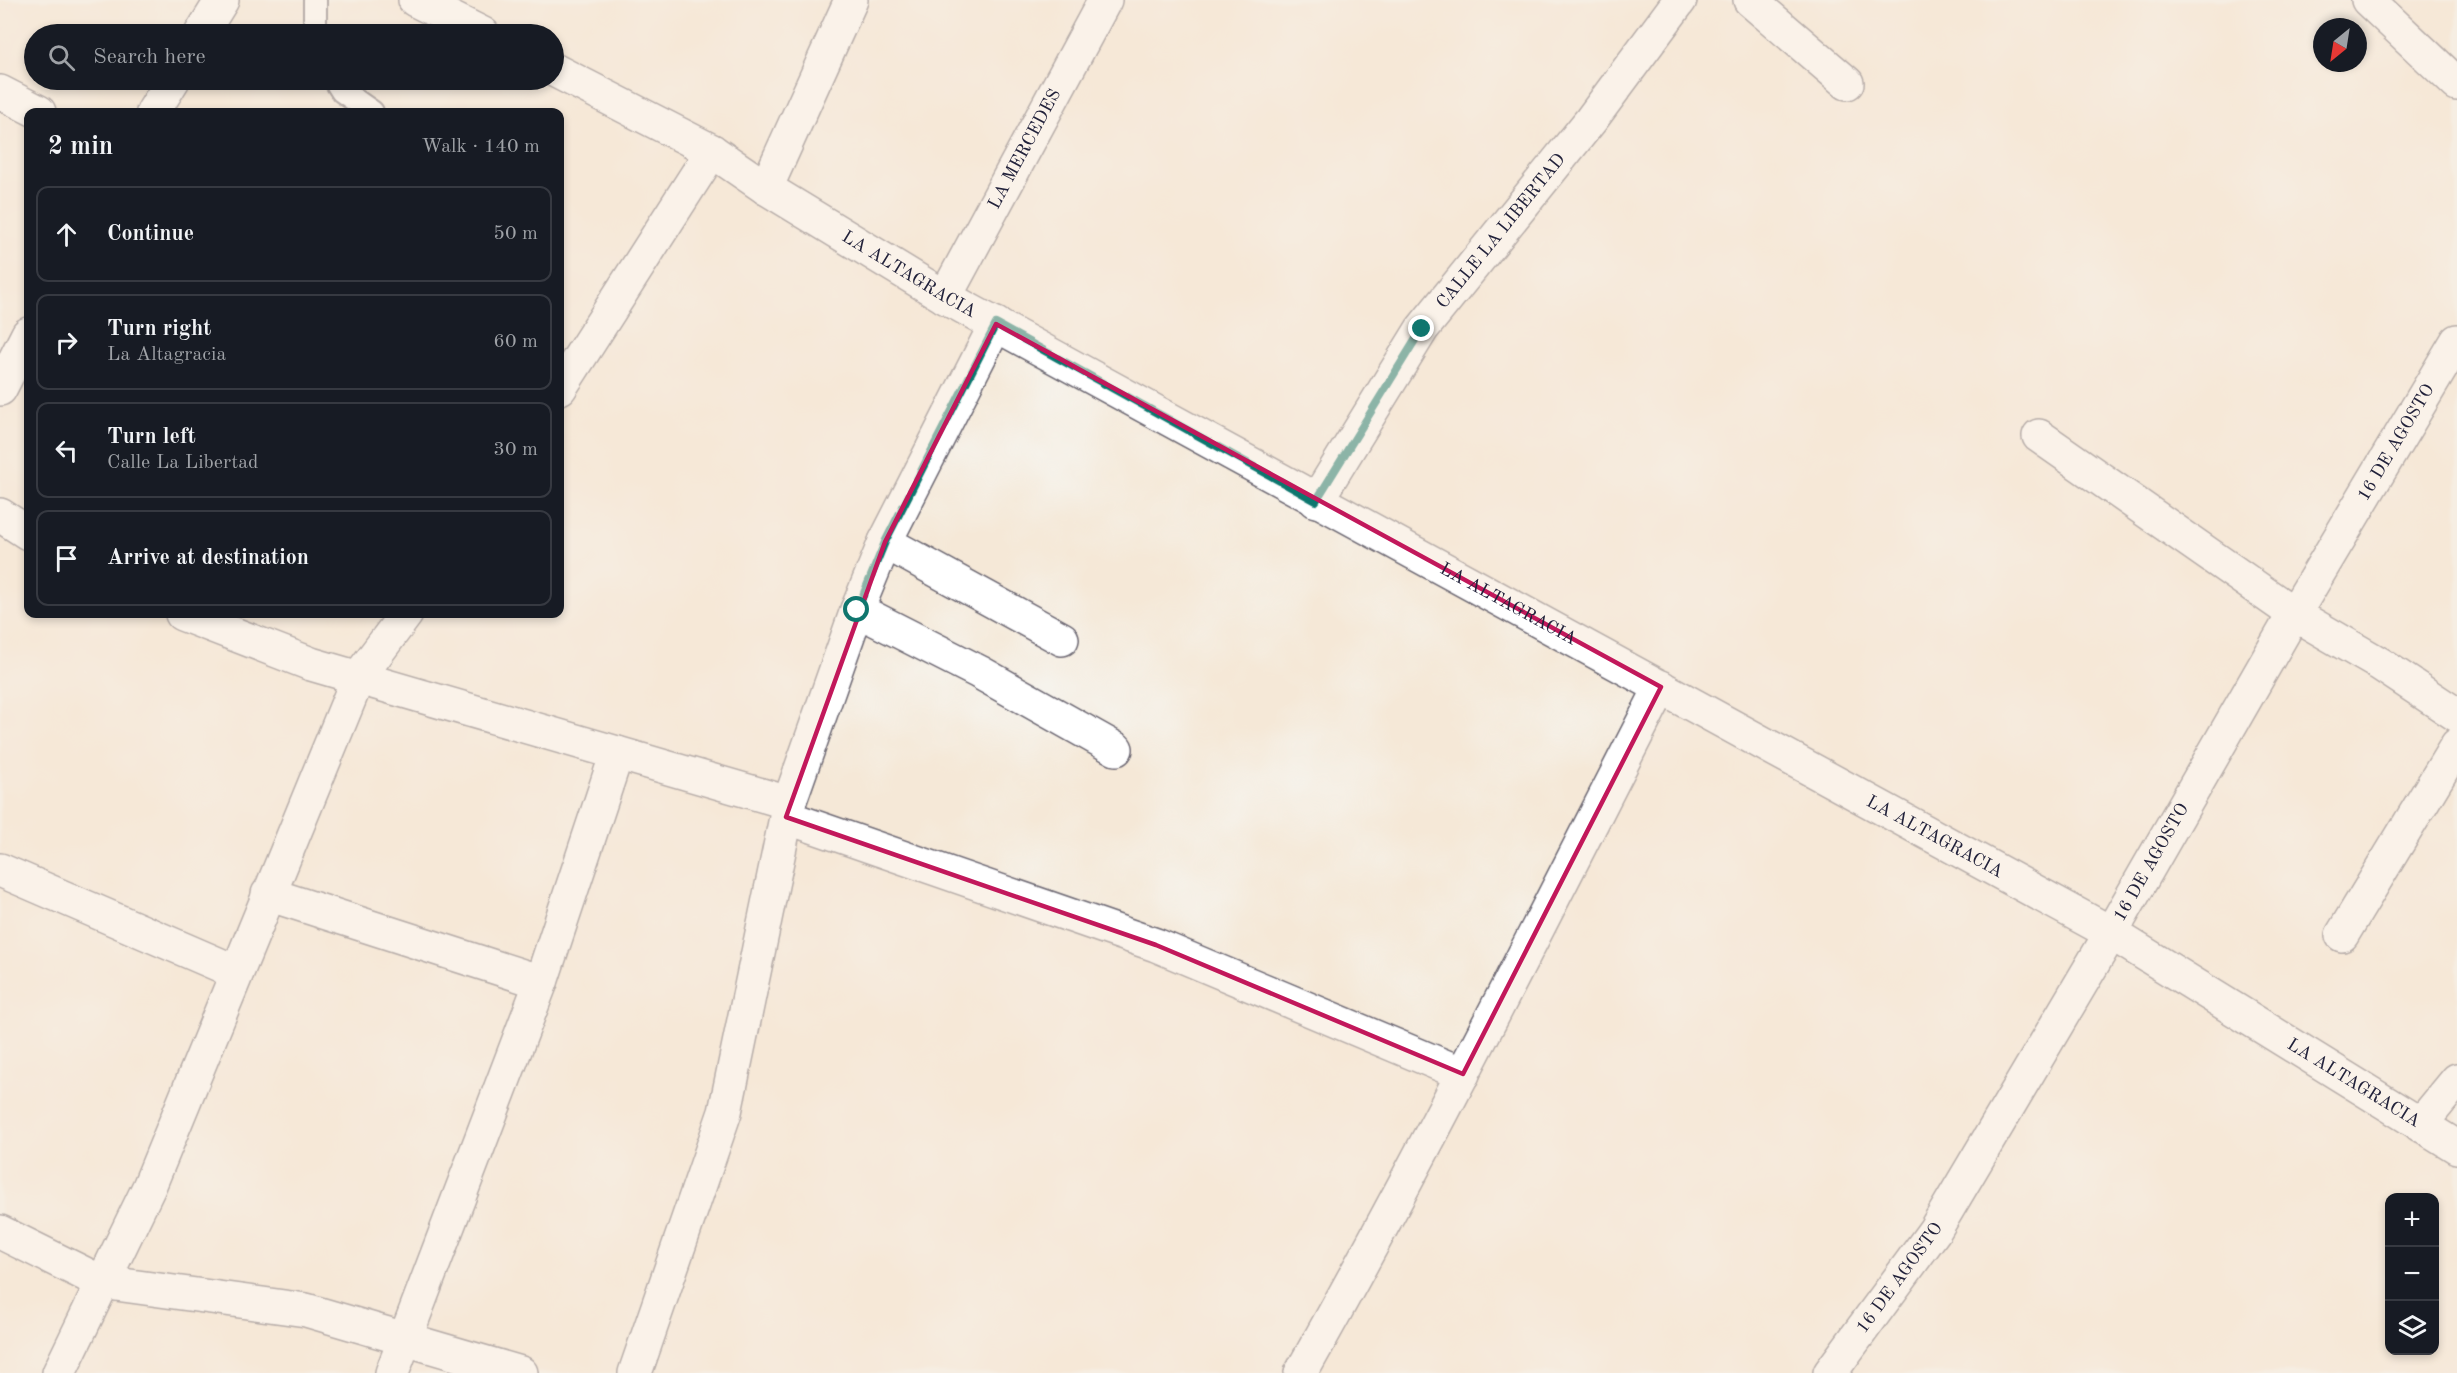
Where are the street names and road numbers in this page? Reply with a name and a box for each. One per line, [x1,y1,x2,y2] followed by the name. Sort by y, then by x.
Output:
[985,86,1064,212] street label: LA MERCEDES
[1433,150,1569,312] street label: CALLE LA LIBERTAD
[839,227,979,321] street label: LA ALTAGRACIA
[2355,381,2438,504] street label: 16 DE AGOSTO
[1437,560,1580,649] street label: LA ALTAGRACIA
[1863,792,2006,881] street label: LA ALTAGRACIA
[2111,800,2192,924] street label: 16 DE AGOSTO
[2284,1035,2423,1131] street label: LA ALTAGRACIA
[1853,1219,1946,1337] street label: 16 DE AGOSTO

